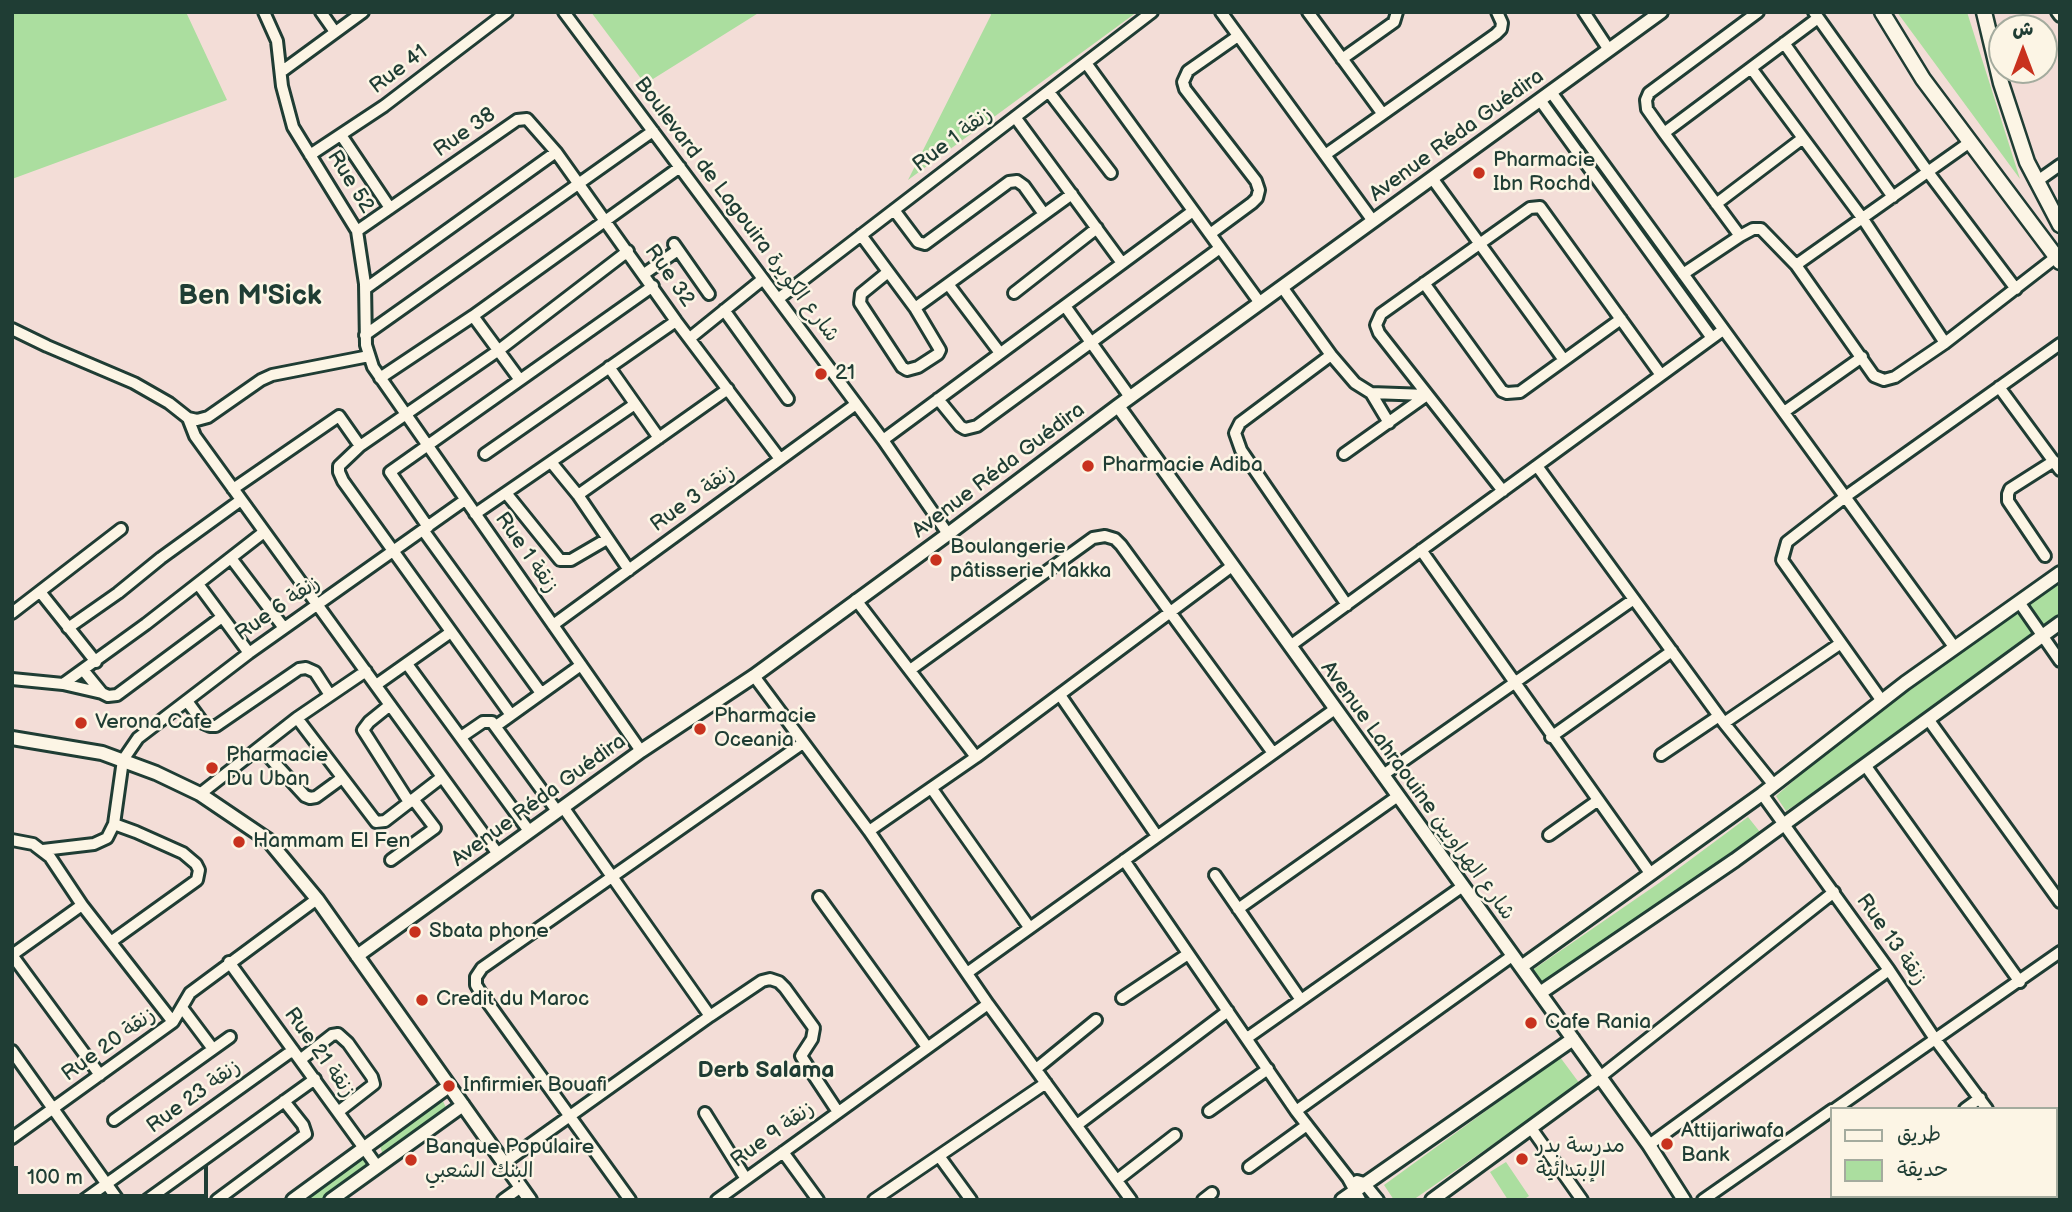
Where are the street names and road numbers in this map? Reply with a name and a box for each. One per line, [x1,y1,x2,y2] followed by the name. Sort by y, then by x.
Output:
[365,40,433,100] street label: Rue 41
[1365,64,1549,208] street label: Avenue Réda Guédira
[628,73,844,347] street label: Boulevard de Lagouira شارع الكويرة
[908,102,998,178] street label: Rue 1 زنقة
[429,103,501,163] street label: Rue 38
[321,146,379,218] street label: Rue 52
[639,240,699,312] street label: Rue 32
[908,398,1090,544] street label: Avenue Réda Guédira
[646,460,740,538] street label: Rue 3 زنقة
[489,508,563,598] street label: Rue 1 زنقة
[231,571,325,647] street label: Rue 6 زنقة
[1315,657,1519,925] street label: Avenue Lahraouine شارع الهراويين
[447,729,631,873] street label: Avenue Réda Guédira
[1850,889,1932,991] street label: Rue 13 زنقة
[57,1003,161,1087] street label: Rue 20 زنقة
[278,1003,360,1103] street label: Rue 21 زنقة
[142,1055,246,1139] street label: Rue 23 زنقة
[726,1096,820,1174] street label: Rue 9 زنقة

